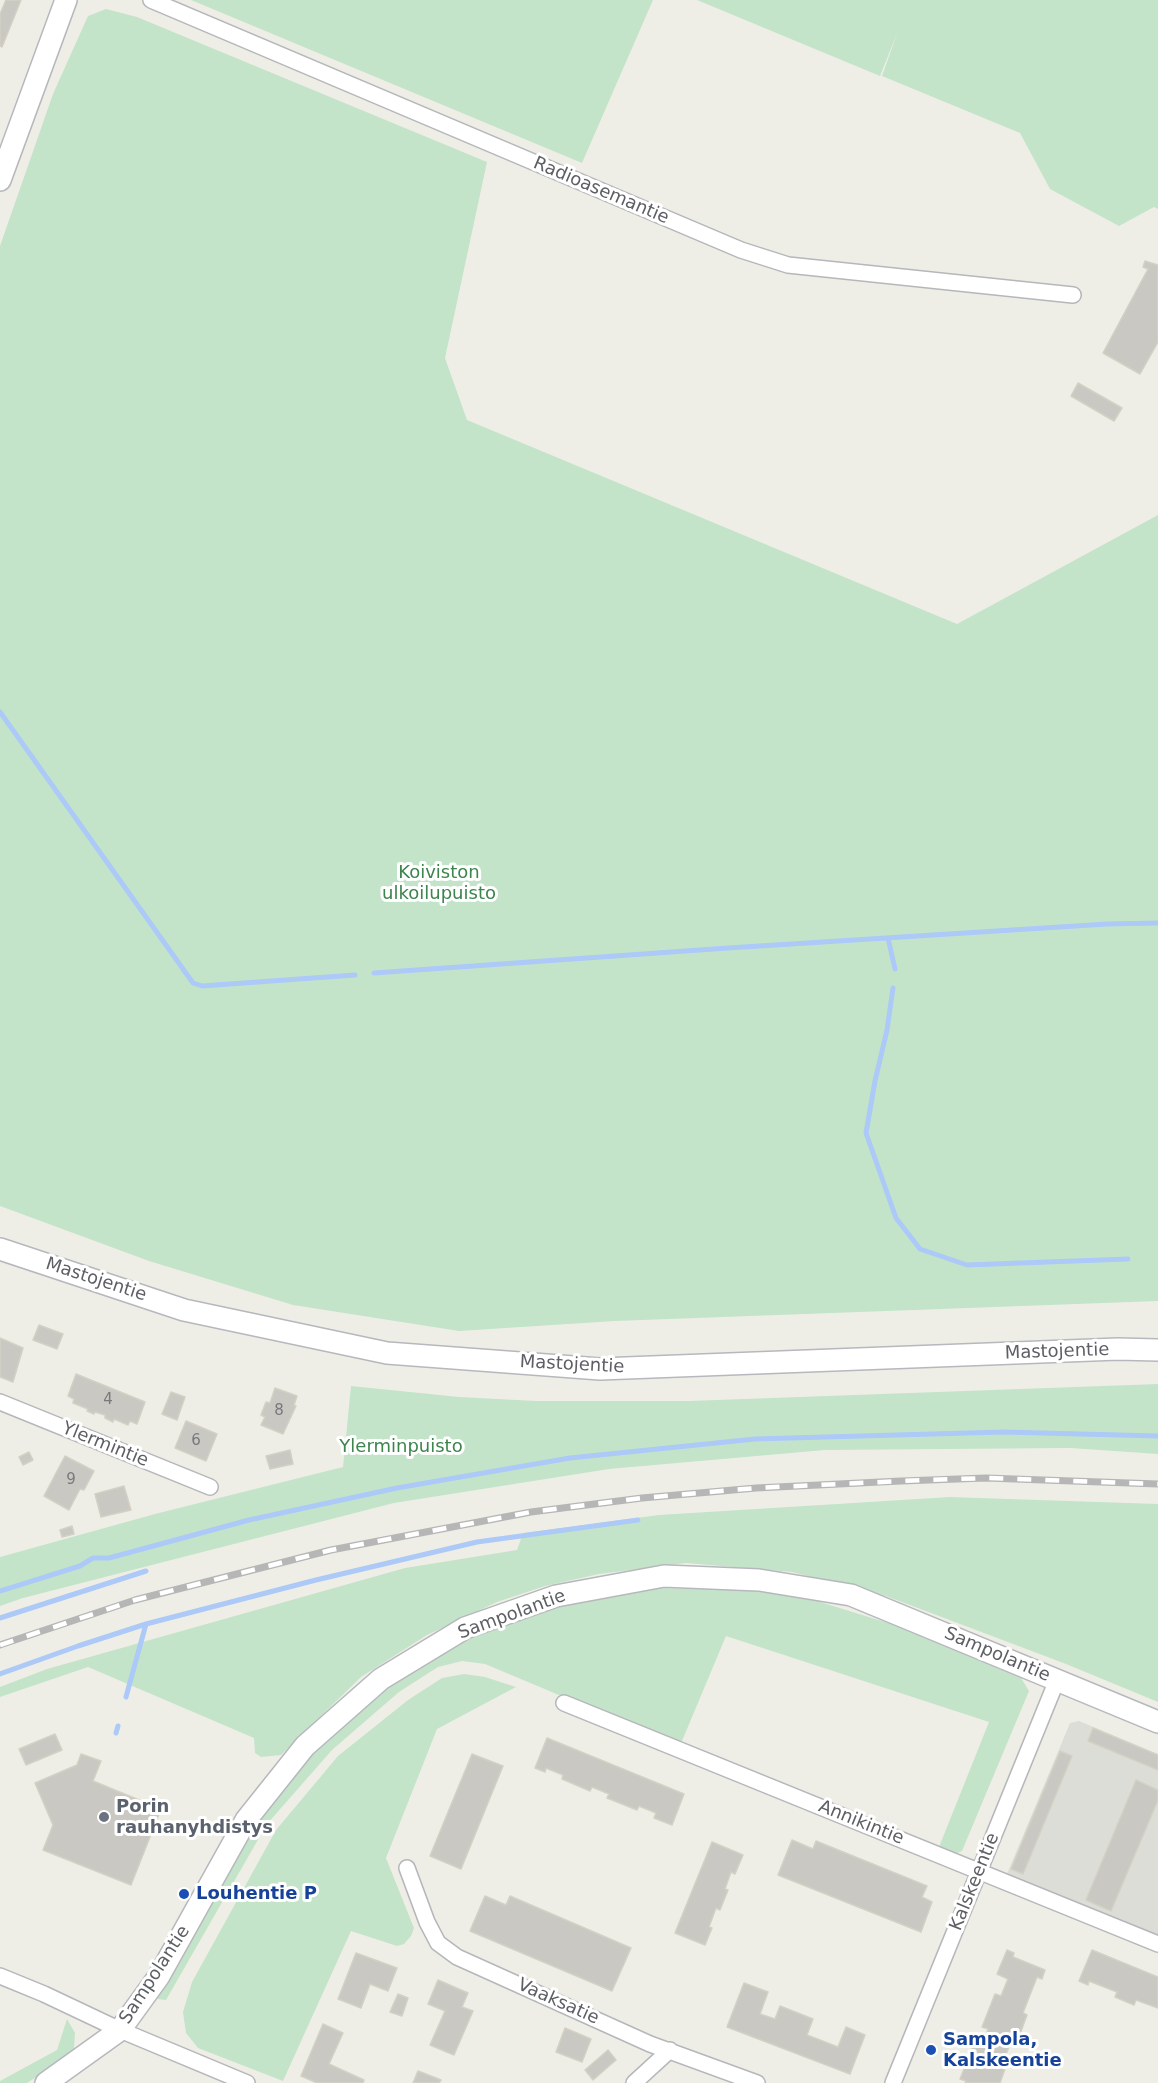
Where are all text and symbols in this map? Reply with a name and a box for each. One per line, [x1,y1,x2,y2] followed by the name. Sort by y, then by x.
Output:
[530,153,672,229] street label: Radioasemantie
[382,862,496,904] park label: Koiviston ulkoilupuisto
[43,1254,149,1306] street label: Mastojentie
[1004,1339,1110,1365] street label: Mastojentie
[519,1351,625,1379] street label: Mastojentie
[103,1391,113,1409] house number: 4
[274,1402,284,1420] house number: 8
[59,1418,151,1472] street label: Ylermintie
[191,1432,201,1450] house number: 6
[339,1436,463,1458] park label: Ylerminpuisto
[66,1471,76,1489] house number: 9
[455,1586,569,1644] street label: Sampolantie
[941,1623,1053,1687] street label: Sampolantie
[116,1796,273,1838] place label: Porin rauhanyhdistys
[815,1796,907,1850] street label: Annikintie
[97,1810,111,1824] marker: Porin rauhanyhdistys
[946,1830,1004,1934] street label: Kalskeentie
[196,1883,317,1905] place label: Louhentie P
[177,1887,191,1901] marker: Louhentie P
[115,1922,195,2028] street label: Sampolantie
[514,1974,602,2030] street label: Vaaksatie
[943,2029,1062,2072] place label: Sampola, Kalskeentie
[924,2043,938,2057] marker: Sampola, Kalskeentie

